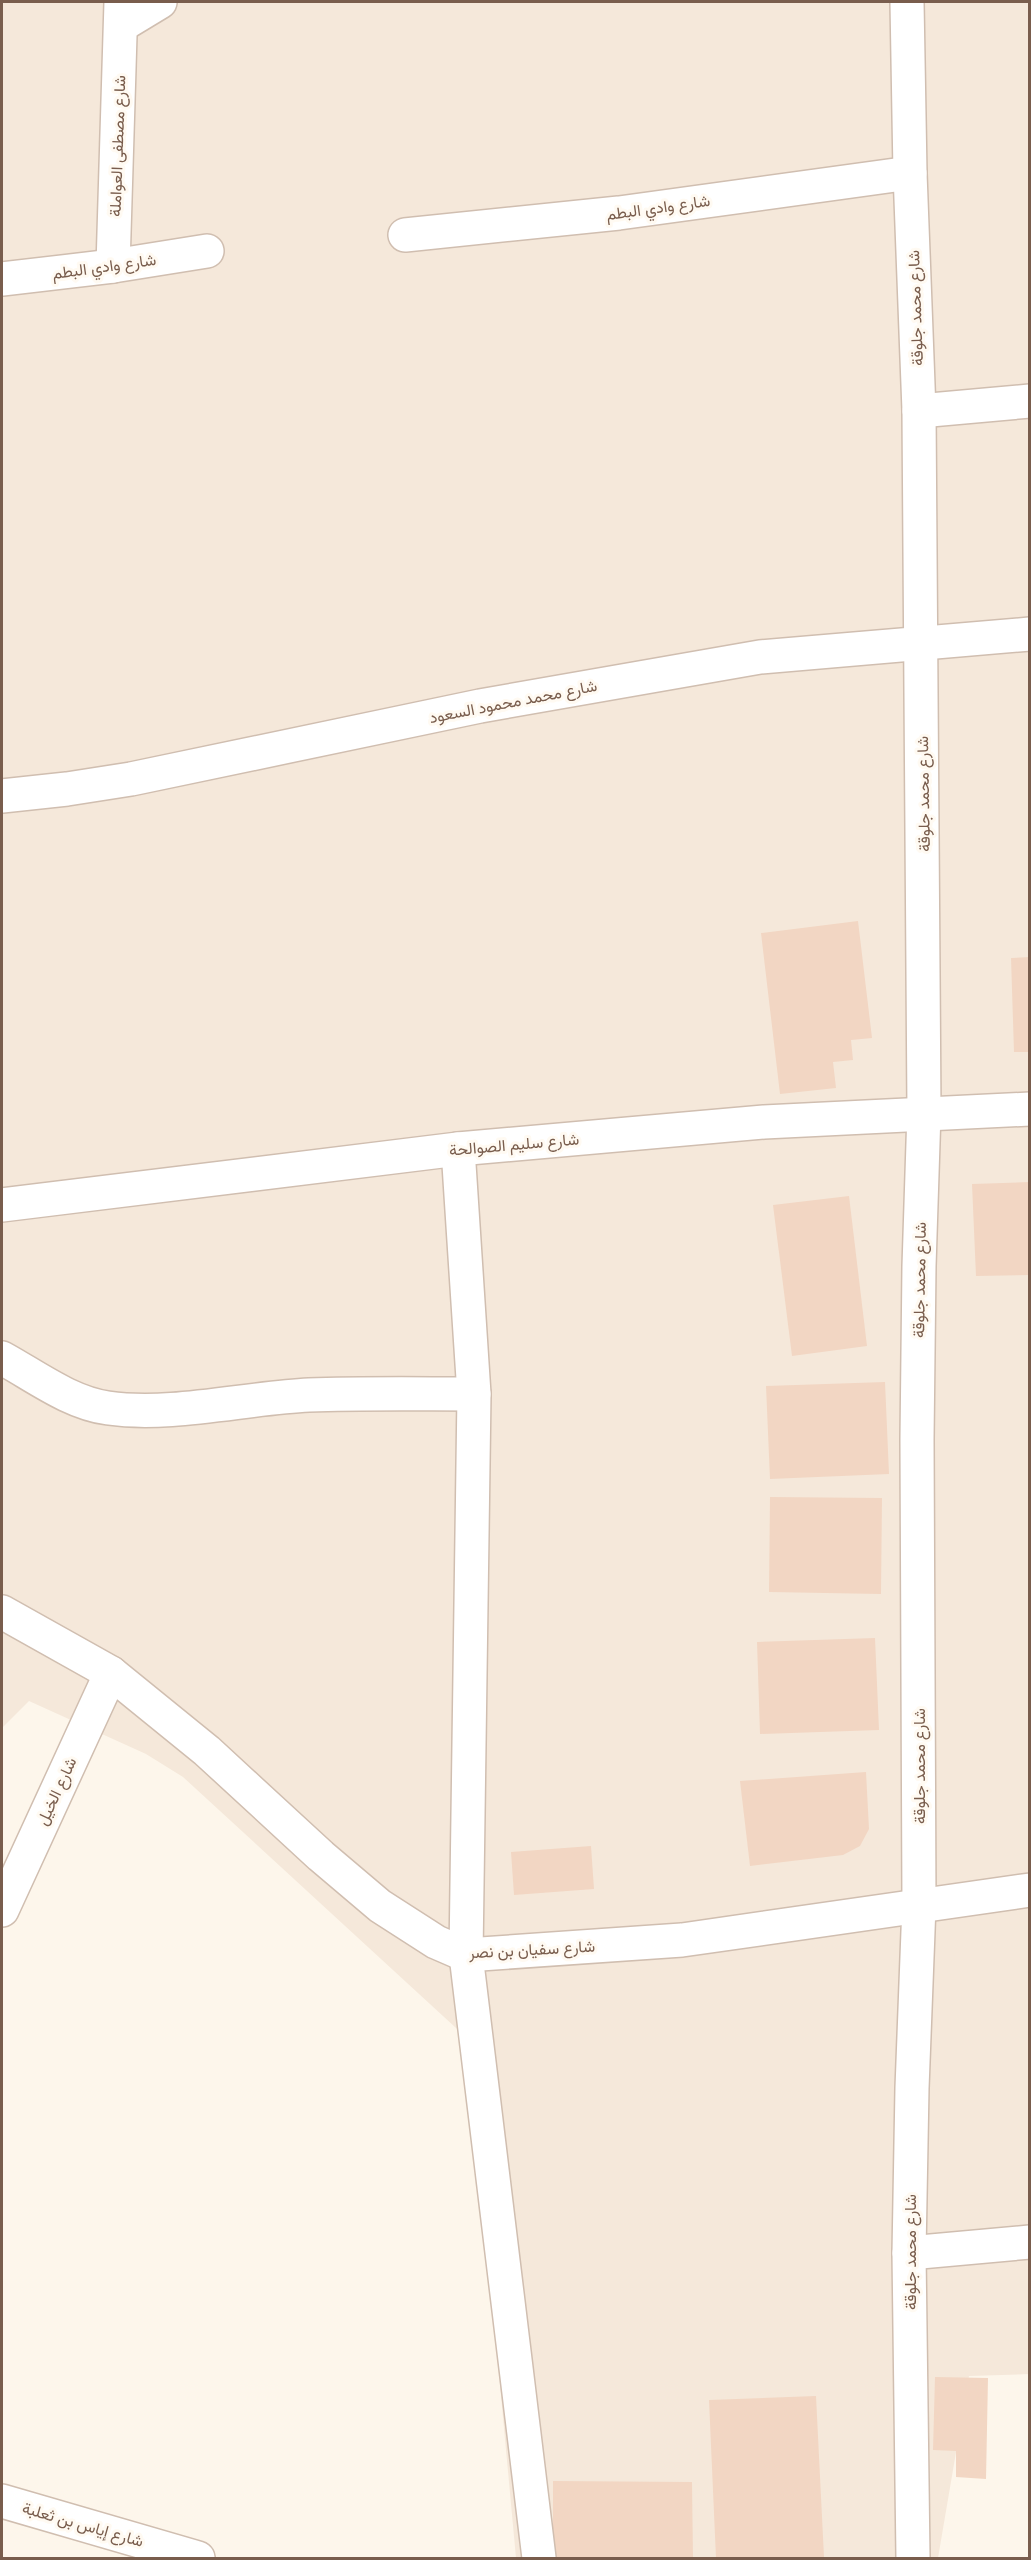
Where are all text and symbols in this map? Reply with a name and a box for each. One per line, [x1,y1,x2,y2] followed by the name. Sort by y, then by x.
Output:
[105,75,131,217] street label: شارع مصطفى العواملة
[605,190,712,228] street label: شارع وادي البطم
[51,249,158,287] street label: شارع وادي البطم
[903,250,929,366] street label: شارع محمد جلوقة
[427,675,599,729] street label: شارع محمد محمود السعود
[912,736,936,852] street label: شارع محمد جلوقة
[448,1128,580,1162] street label: شارع سليم الصوالحة
[908,1222,932,1338] street label: شارع محمد جلوقة
[909,1708,931,1824] street label: شارع محمد جلوقة
[32,1754,82,1829] street label: شارع الخيل
[467,1936,596,1964] street label: شارع سفيان بن نصر
[900,2194,922,2310] street label: شارع محمد جلوقة
[20,2497,146,2553] street label: شارع إياس بن ثعلبة

